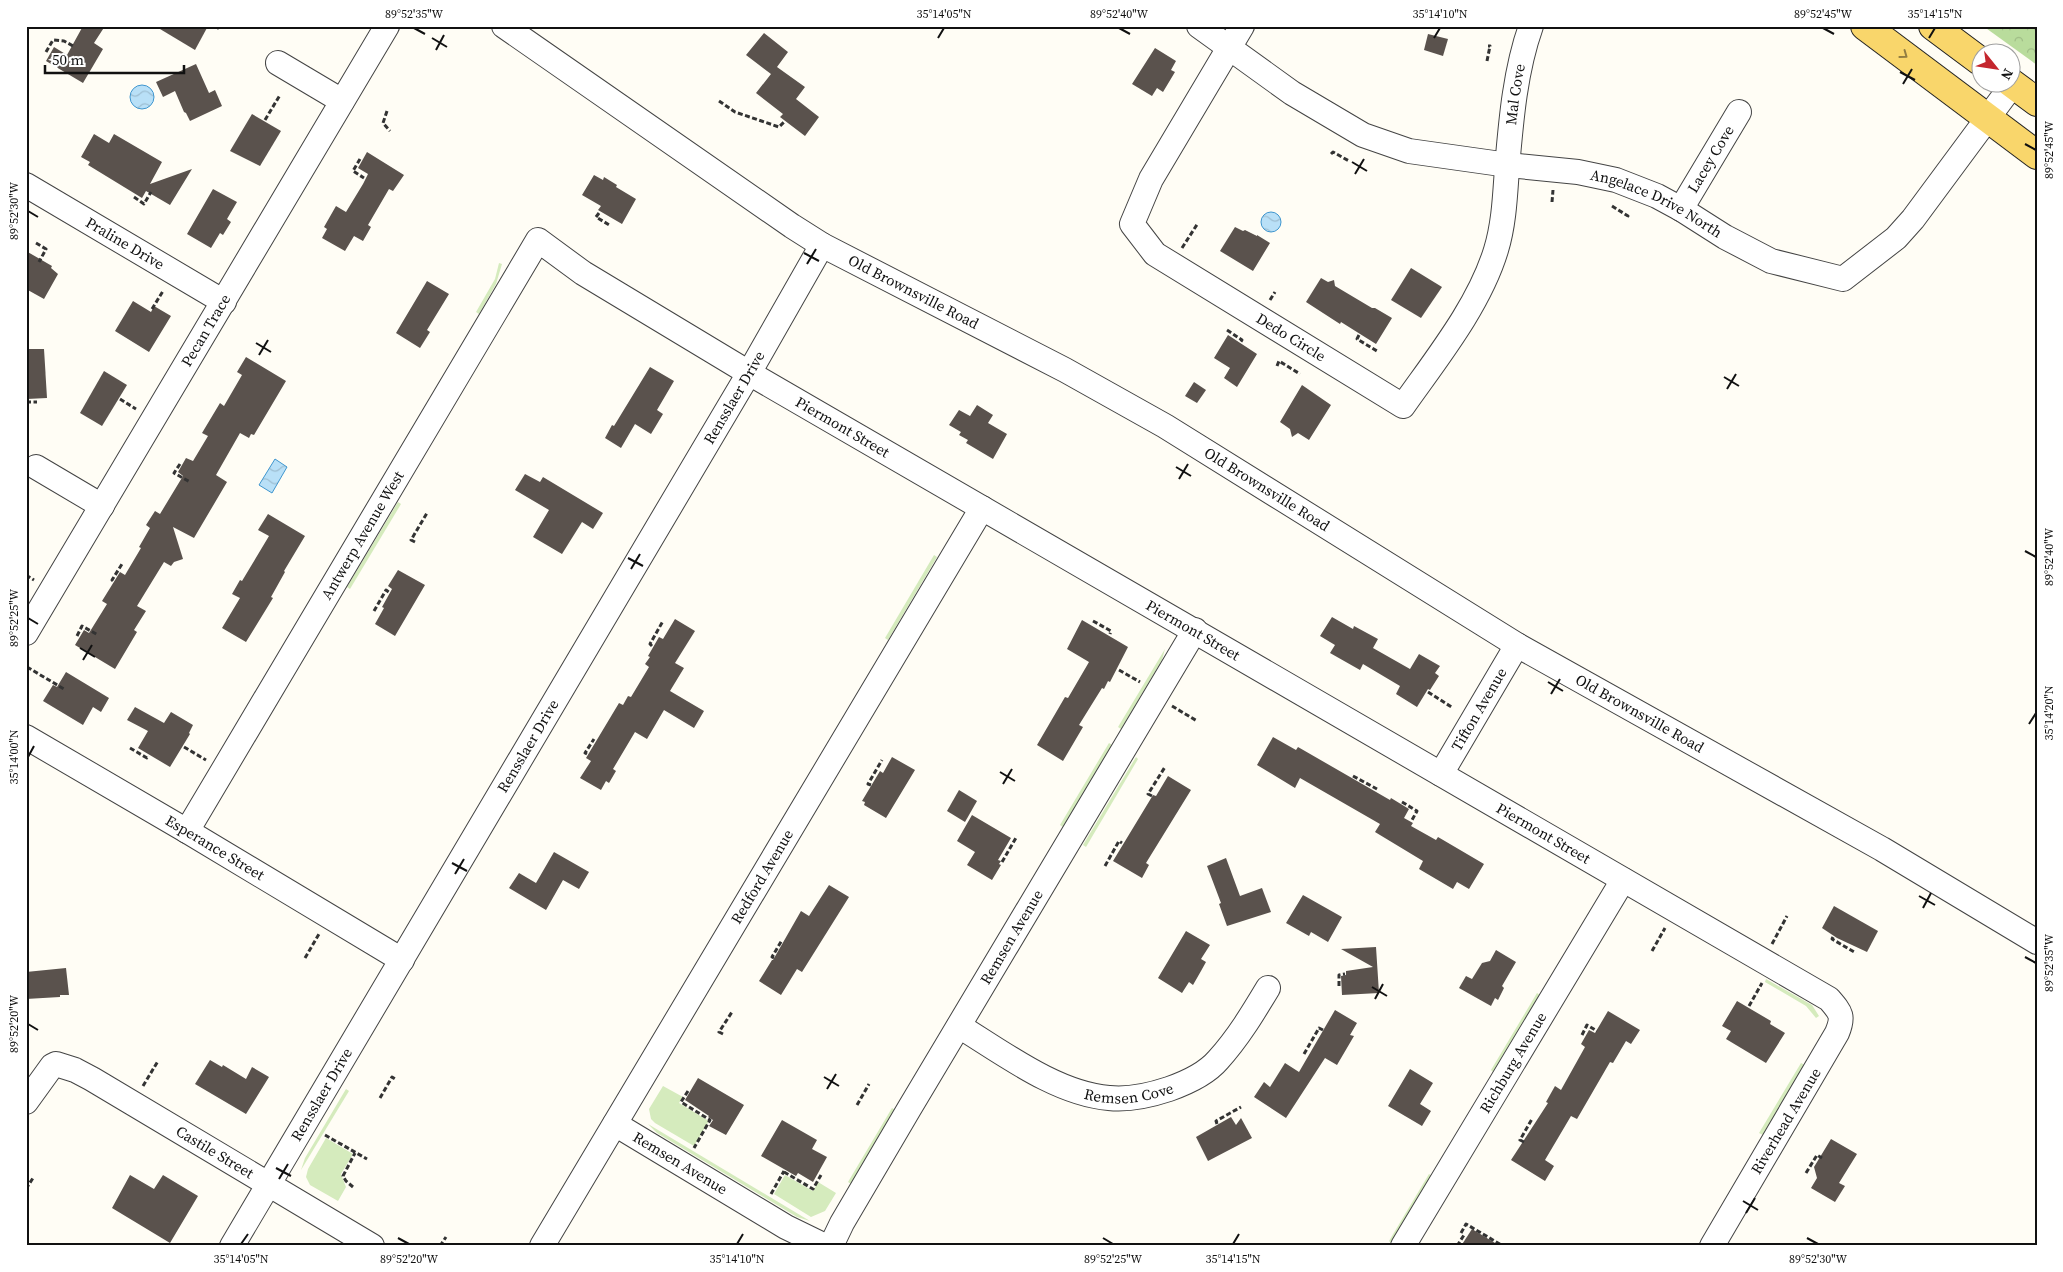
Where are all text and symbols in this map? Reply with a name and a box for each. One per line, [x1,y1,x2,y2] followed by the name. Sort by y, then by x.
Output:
[385,6,443,22] text: 89°52'35"W
[916,6,972,22] text: 35°14'05"N
[1090,6,1148,22] text: 89°52'40"W
[1412,6,1468,22] text: 35°14'10"N
[1794,6,1852,22] text: 89°52'45"W
[1907,6,1963,22] text: 35°14'15"N
[45,42,184,74] scale bar
[1970,42,2020,92] north arrow
[52,49,84,70] text: 50 m
[1898,49,1908,58] one-way arrow
[1500,61,1530,126] street label: Mal Cove
[1996,65,2018,84] text: N
[1682,121,1739,197] street label: Lacey Cove
[2041,121,2057,179] text: 89°52'45"W
[1589,164,1726,243] street label: Angelace Drive North
[6,182,22,240] text: 89°52'30"W
[82,212,169,275] street label: Praline Drive
[845,249,983,334] street label: Old Brownsville Road
[176,290,235,370] street label: Pecan Trace
[1252,307,1330,366] street label: Dedo Circle
[698,347,770,448] street label: Rensslaer Drive
[792,391,894,462] street label: Piermont Street
[1200,442,1334,536] street label: Old Brownsville Road
[316,467,409,603] street label: Antwerp Avenue West
[2041,528,2057,586] text: 89°52'40"W
[6,589,22,647] text: 89°52'25"W
[1142,594,1244,665] street label: Piermont Street
[1446,663,1512,755] street label: Tifton Avenue
[1572,669,1708,758] street label: Old Brownsville Road
[2041,685,2057,741] text: 35°14'20"N
[492,695,564,796] street label: Rensslaer Drive
[6,729,22,785] text: 35°14'00"N
[1493,797,1595,869] street label: Piermont Street
[162,810,269,885] street label: Esperance Street
[725,825,798,928] street label: Redford Avenue
[975,885,1048,988] street label: Remsen Avenue
[2041,934,2057,992] text: 89°52'35"W
[6,995,22,1053] text: 89°52'20"W
[1474,1008,1551,1117] street label: Richburg Avenue
[285,1044,357,1145] street label: Rensslaer Drive
[1746,1063,1826,1178] street label: Riverhead Avenue
[1082,1077,1176,1109] street label: Remsen Cove
[172,1120,258,1183] street label: Castile Street
[629,1126,732,1200] street label: Remsen Avenue
[213,1251,269,1267] text: 35°14'05"N
[380,1251,438,1267] text: 89°52'20"W
[709,1251,765,1267] text: 35°14'10"N
[1084,1251,1142,1267] text: 89°52'25"W
[1205,1251,1261,1267] text: 35°14'15"N
[1789,1251,1847,1267] text: 89°52'30"W

